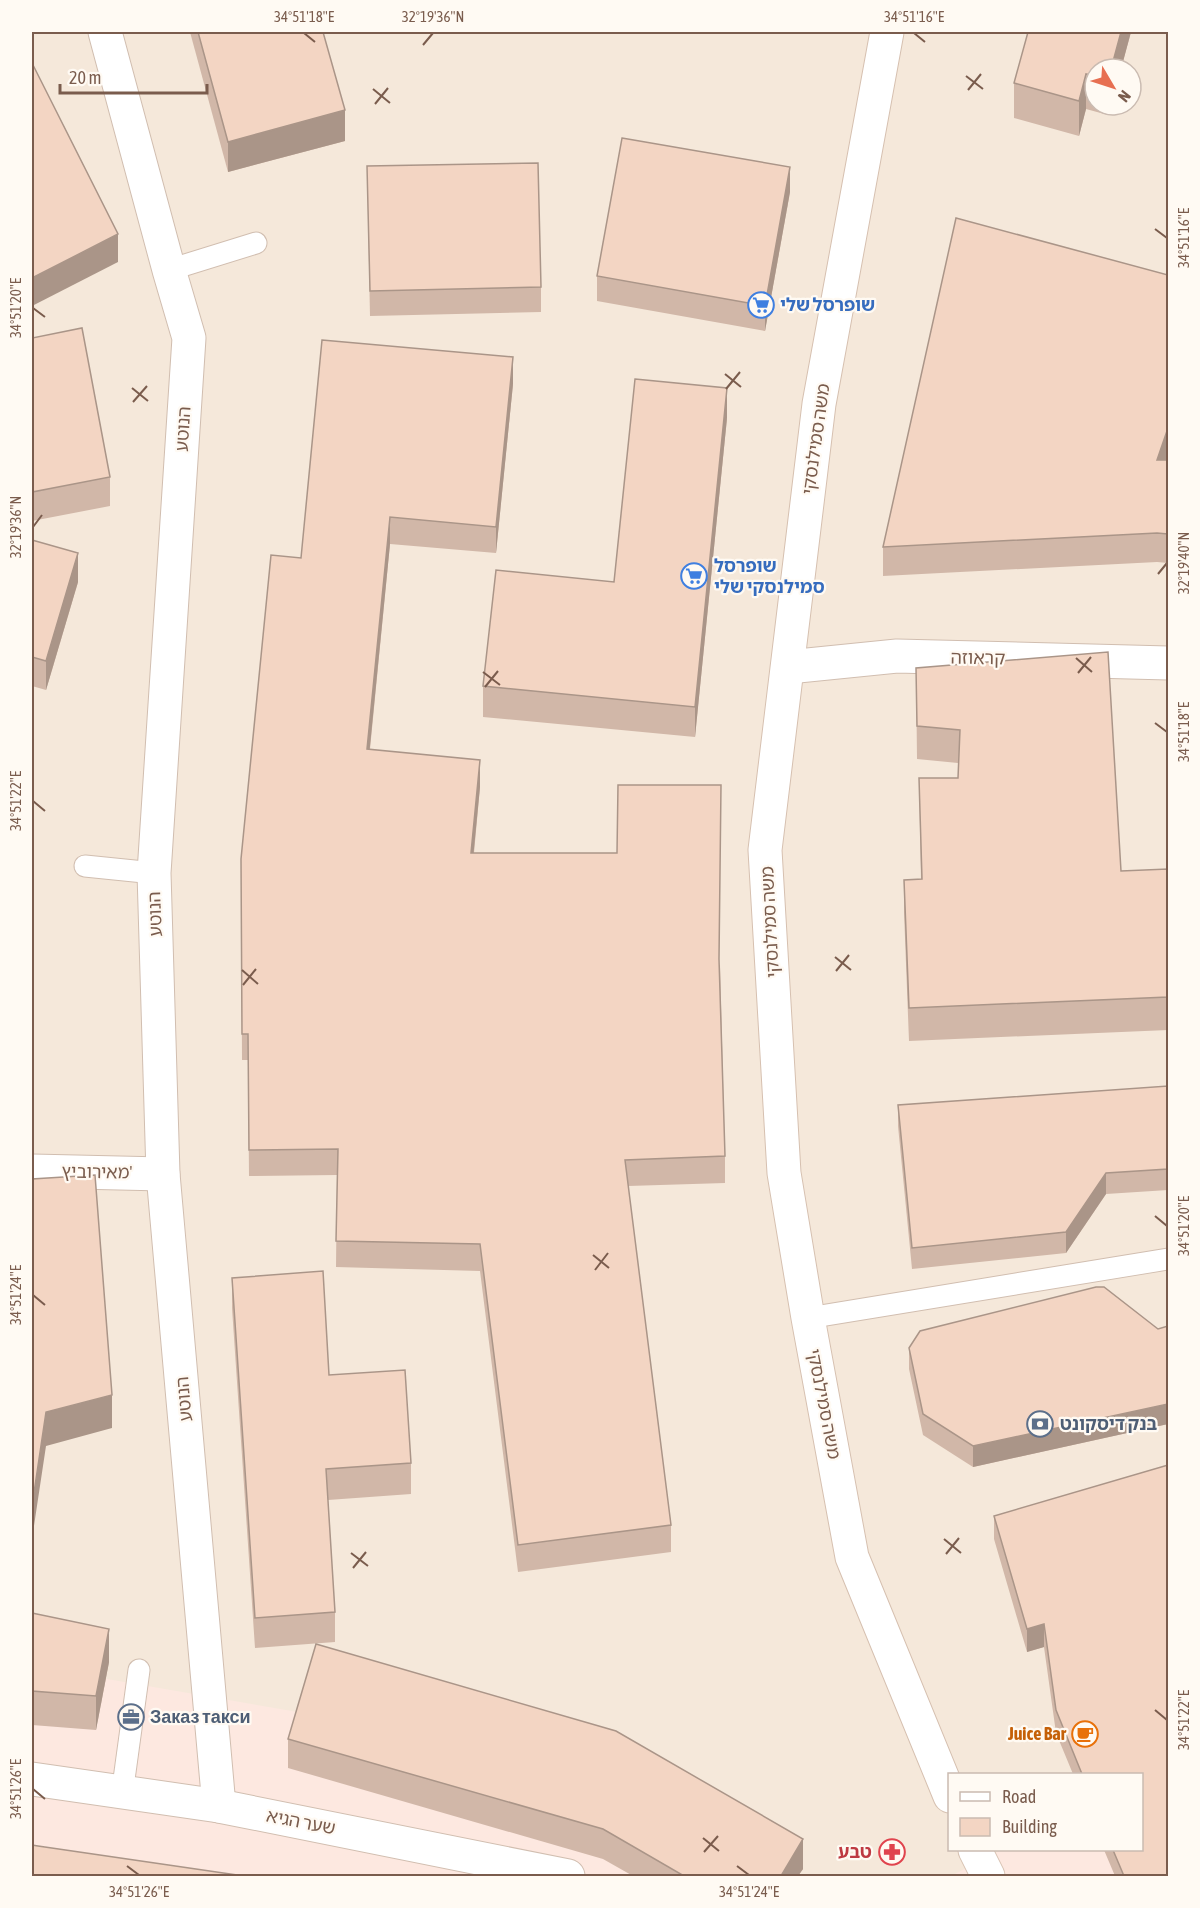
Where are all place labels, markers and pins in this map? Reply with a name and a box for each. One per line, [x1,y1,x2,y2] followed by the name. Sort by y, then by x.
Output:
[746,290,776,320] supermarket icon: שופרסל שלי
[780,294,875,315] place label: שופרסל שלי
[714,555,825,597] place label: שופרסל סמילנסקי שלי
[679,561,709,591] supermarket icon: שופרסל סמילנסקי שלי
[1025,1409,1055,1439] bank icon: בנק דיסקונט
[1060,1413,1158,1434] place label: בנק דיסקונט
[116,1702,146,1732] office icon: Заказ такси
[150,1706,251,1727] place label: Заказ такси
[1070,1719,1100,1749] cafe icon: Juice Bar
[1007,1723,1067,1744] place label: Juice Bar
[877,1837,907,1867] pharmacy icon: טבע
[838,1841,872,1862] place label: טבע

